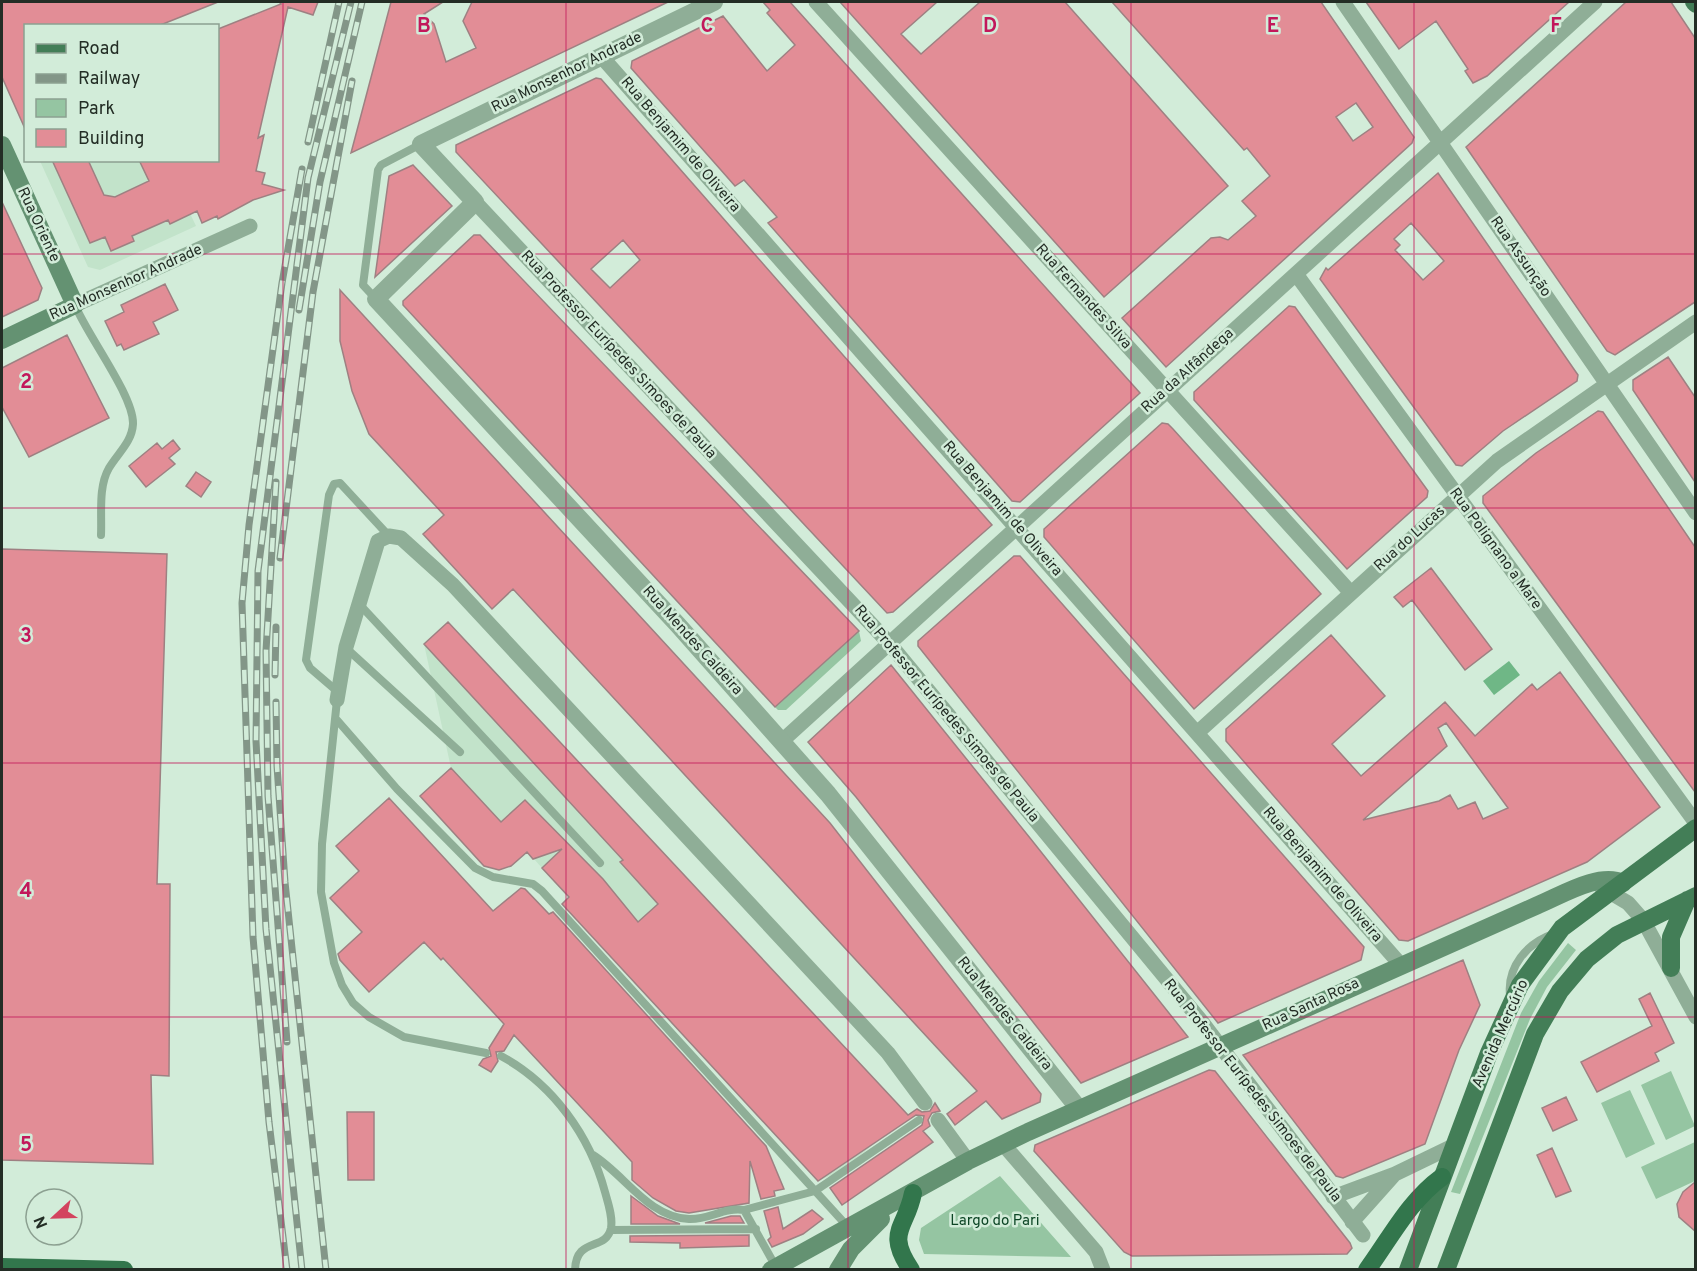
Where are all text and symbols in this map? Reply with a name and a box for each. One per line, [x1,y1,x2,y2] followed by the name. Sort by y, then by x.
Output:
[417,14,431,40] text: B
[701,14,713,40] text: C
[983,14,997,40] text: D
[1267,14,1279,40] text: E
[1550,14,1562,40] text: F
[24,24,219,162] legend
[489,28,645,118] street label: Rua Monsenhor Andrade
[78,38,120,61] text: Road
[78,68,140,91] text: Railway
[616,73,744,217] street label: Rua Benjamim de Oliveira
[78,98,115,121] text: Park
[78,128,144,151] text: Building
[12,185,64,265] street label: Rua Oriente
[1485,213,1555,301] street label: Rua Assunção
[1031,240,1135,354] street label: Rua Fernandes Silva
[47,241,205,325] street label: Rua Monsenhor Andrade
[516,247,720,463] street label: Rua Professor Eurípedes Simoes de Paula
[1138,325,1238,417] street label: Rua da Alfândega
[20,370,32,396] text: 2
[938,437,1066,581] street label: Rua Benjamim de Oliveira
[1444,484,1546,614] street label: Rua Polignano a Mare
[1371,502,1449,576] street label: Rua do Lucas
[638,582,746,700] street label: Rua Mendes Caldeira
[849,601,1043,827] street label: Rua Professor Eurípedes Simoes de Paula
[20,624,32,650] text: 3
[1258,803,1386,947] street label: Rua Benjamim de Oliveira
[20,879,32,905] text: 4
[952,953,1056,1075] street label: Rua Mendes Caldeira
[1260,974,1362,1036] street label: Rua Santa Rosa
[1159,976,1345,1206] street label: Rua Professor Eurípedes Simoes de Paula
[1469,977,1533,1091] street label: Avenida Mercúrio
[20,1133,32,1159] text: 5
[24,1187,84,1247] north arrow
[950,1212,1040,1231] park label: Largo do Pari
[31,1213,53,1231] text: N

